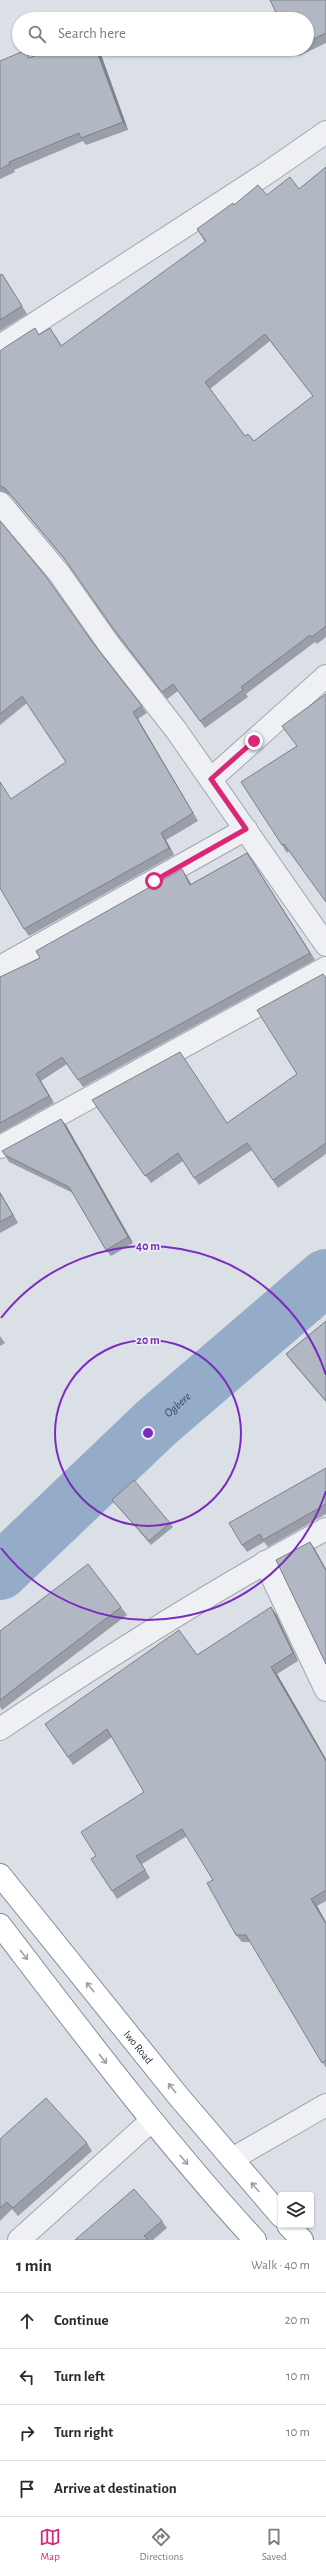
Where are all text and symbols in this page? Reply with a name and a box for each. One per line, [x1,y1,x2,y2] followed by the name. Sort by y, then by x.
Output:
[12,12,314,56] search box
[26,23,48,45] icon: search
[58,26,126,41] text: Search here
[245,732,263,750] route end
[145,872,163,890] route start
[136,1240,160,1252] text: 40 m
[136,1334,160,1346] text: 20 m
[162,1390,193,1419] water label: Ogbere
[141,1426,155,1440] centre of rings
[19,1950,28,1961] one-way arrow
[85,1981,94,1992] one-way arrow
[122,2028,155,2066] street label: Iwo Road
[99,2053,107,2064] one-way arrow
[167,2082,176,2093] one-way arrow
[179,2155,188,2166] one-way arrow
[251,2182,260,2192] one-way arrow
[278,2192,314,2228] map controls
[278,2192,314,2228] button: layers
[16,2257,52,2274] text: 1 min
[251,2259,310,2272] text: Walk · 40 m
[16,2310,38,2332] icon: ahead
[54,2313,109,2328] text: Continue
[285,2314,310,2327] text: 20 m
[16,2366,38,2388] icon: left
[54,2369,105,2384] text: Turn left
[286,2370,310,2383] text: 10 m
[16,2422,38,2444] icon: right
[54,2425,113,2440] text: Turn right
[286,2426,310,2439] text: 10 m
[16,2478,38,2500] icon: arrive
[54,2481,177,2496] text: Arrive at destination
[39,2526,61,2563] tab: Map
[139,2526,183,2563] tab: Directions
[262,2526,287,2563] tab: Saved

